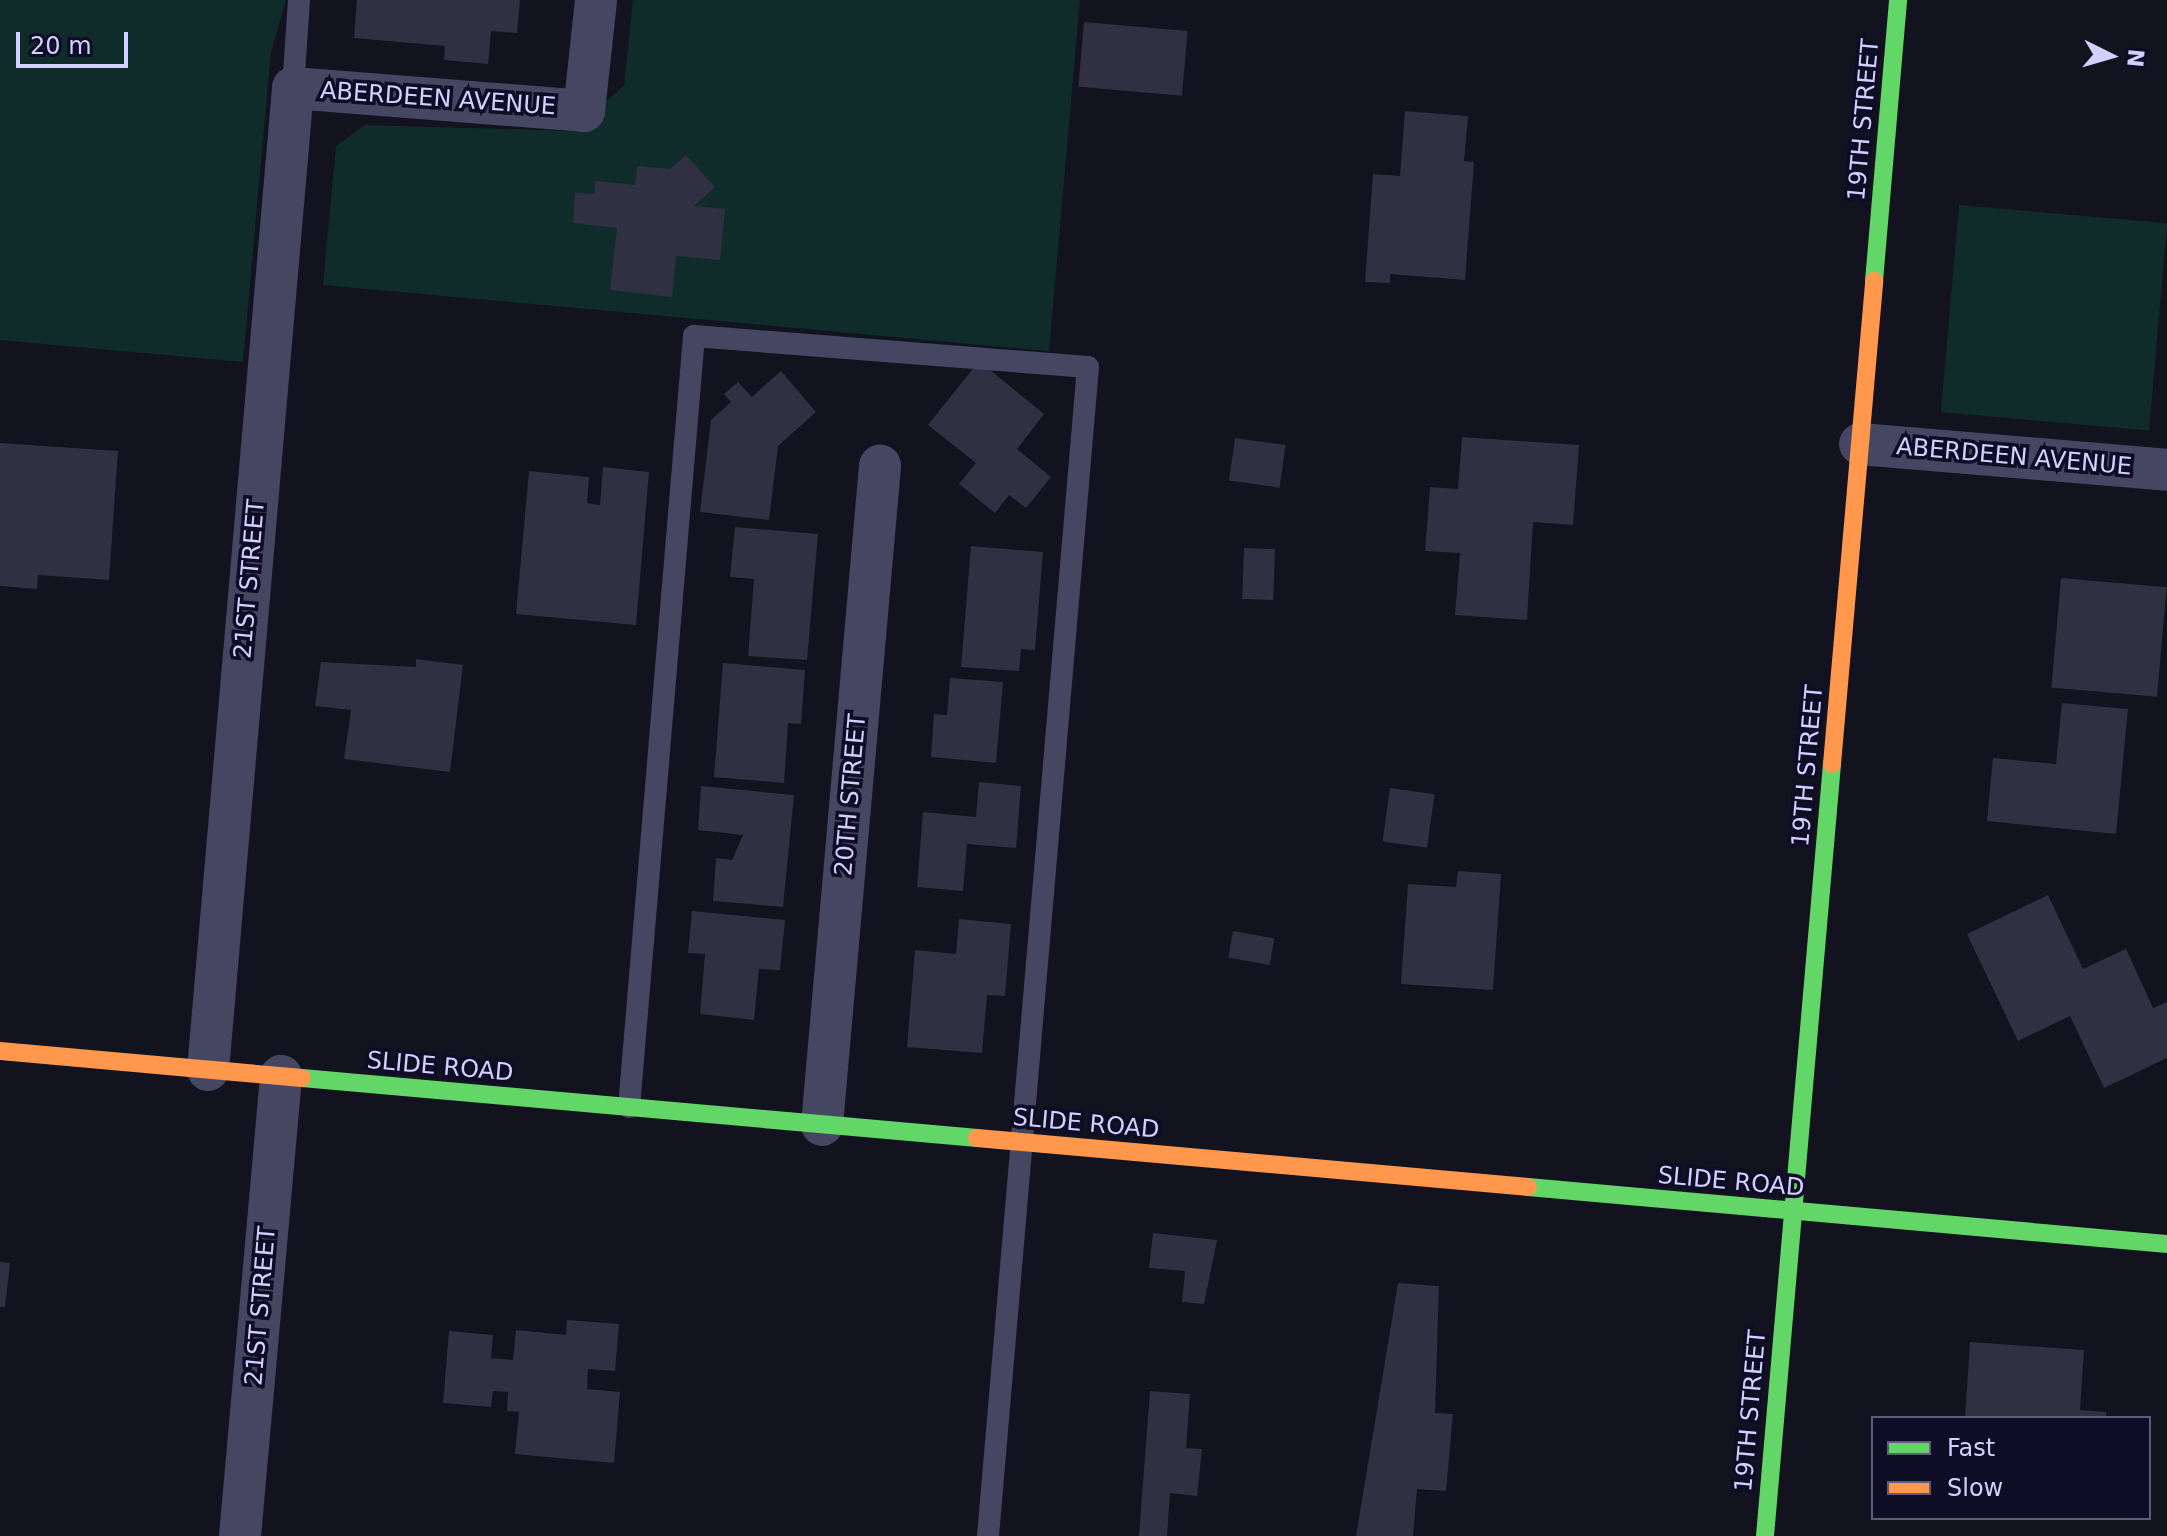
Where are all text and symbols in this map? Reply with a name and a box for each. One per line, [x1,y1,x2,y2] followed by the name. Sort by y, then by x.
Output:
[20,16,132,66] scale bar
[2071,16,2151,96] north arrow
[30,32,92,60] text: 20 m
[1843,38,1885,202] street label: 19TH STREET
[2122,48,2149,68] text: N
[319,76,557,122] street label: ABERDEEN AVENUE
[1895,432,2133,482] street label: ABERDEEN AVENUE
[229,498,271,660] street label: 21ST STREET
[1787,684,1829,848] street label: 19TH STREET
[830,713,872,877] street label: 20TH STREET
[366,1046,514,1088] street label: SLIDE ROAD
[1012,1103,1160,1145] street label: SLIDE ROAD
[1657,1161,1805,1203] street label: SLIDE ROAD
[240,1225,282,1387] street label: 21ST STREET
[1730,1329,1772,1493] street label: 19TH STREET
[1871,1416,2151,1520] legend
[1947,1434,1995,1462] text: Fast
[1947,1474,2003,1502] text: Slow

